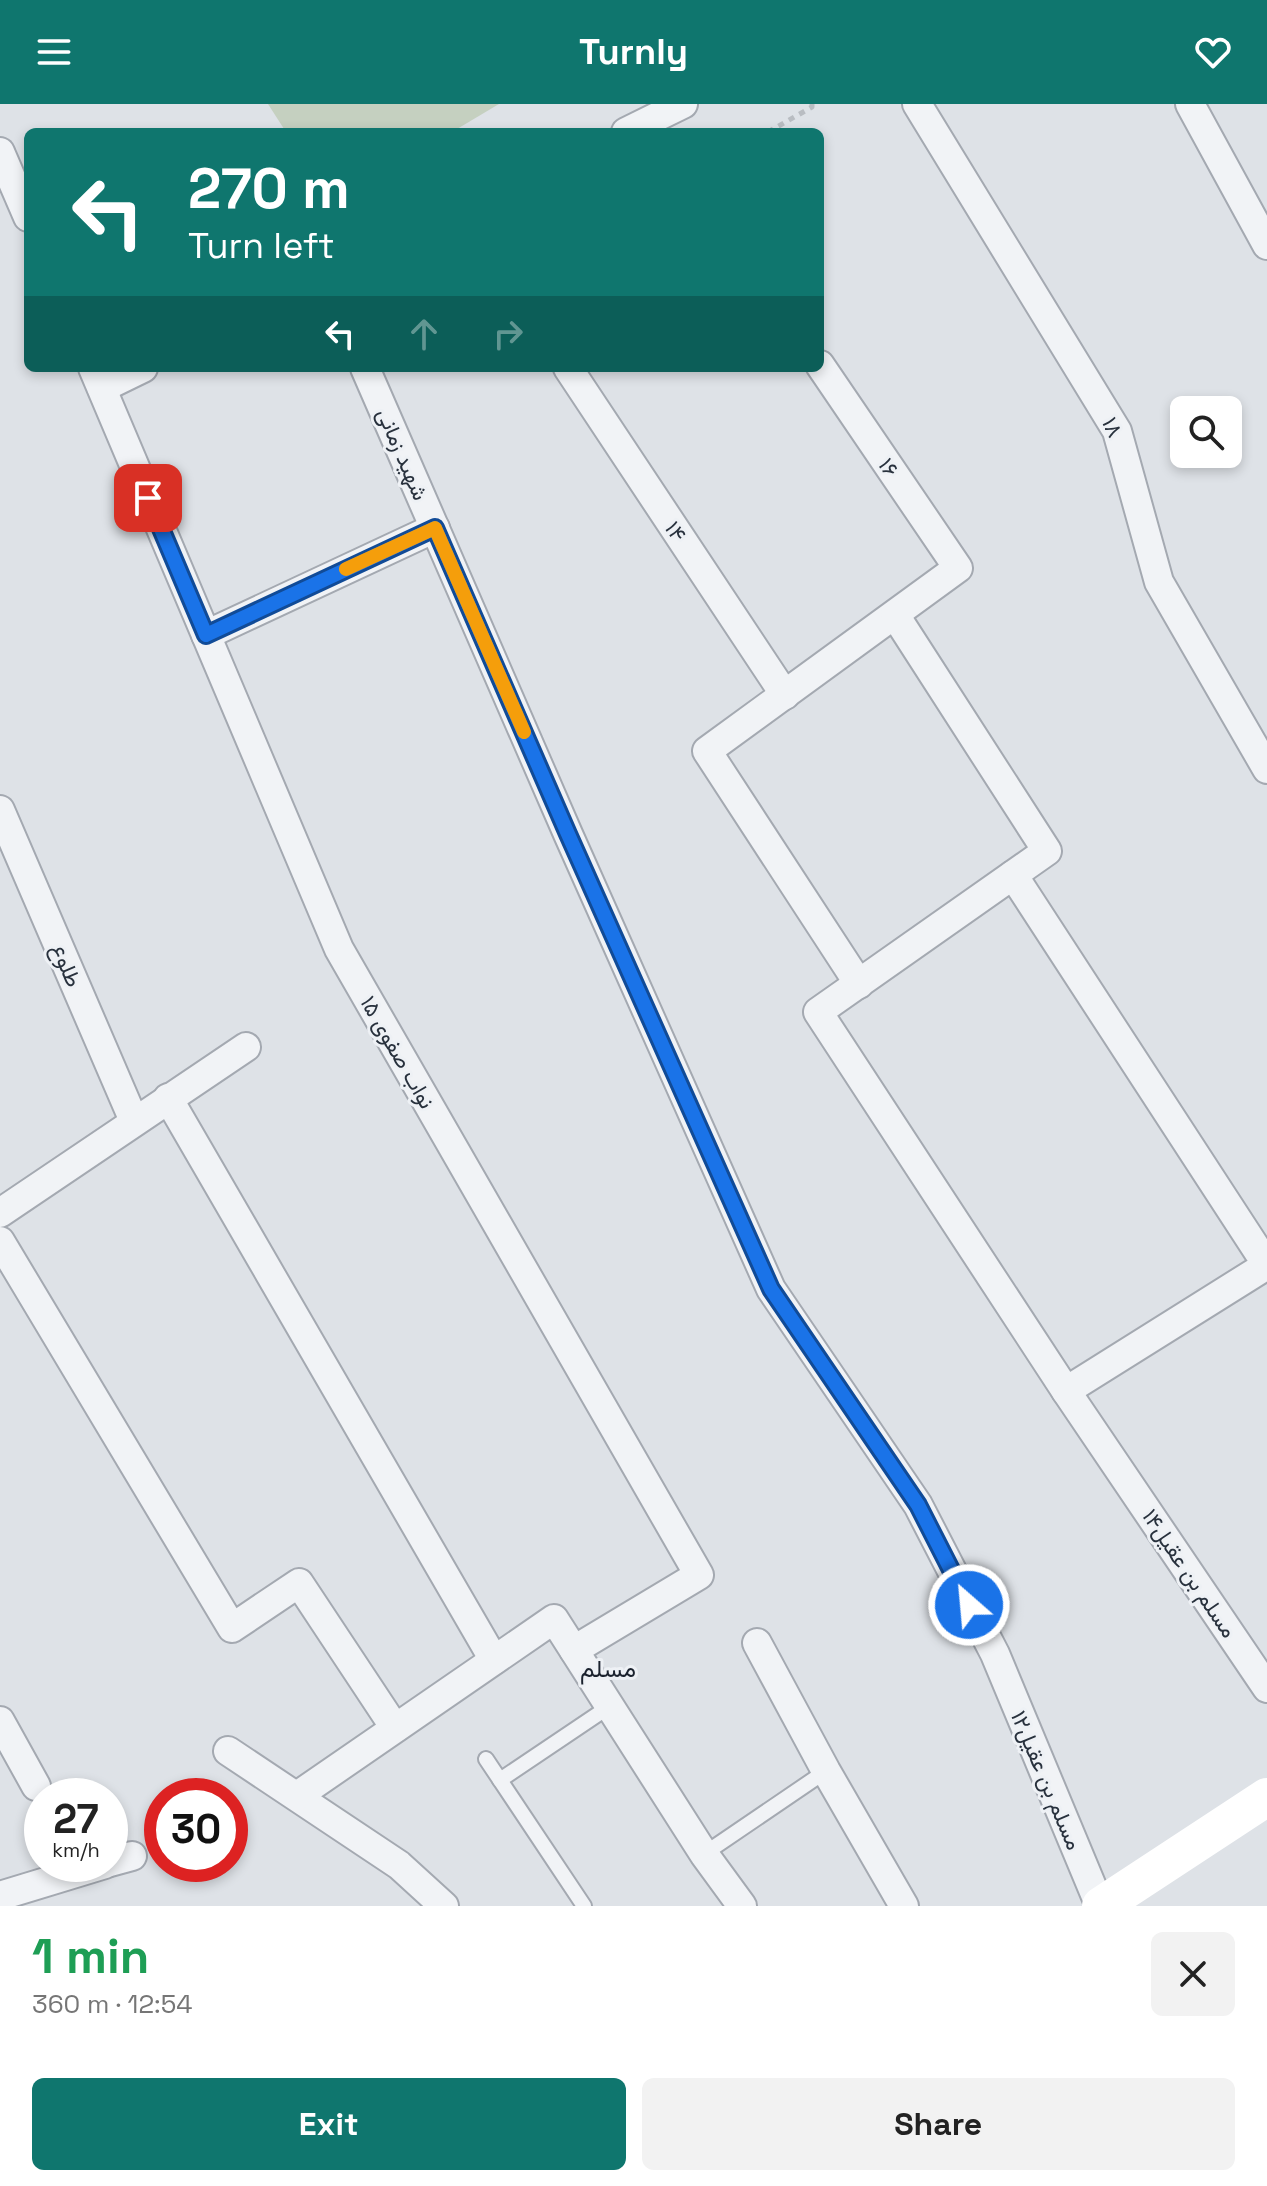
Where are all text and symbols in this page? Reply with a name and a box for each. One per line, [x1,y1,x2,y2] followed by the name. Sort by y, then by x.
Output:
[579,29,688,75] text: Turnly
[32,30,76,74] icon: menu
[1191,30,1235,74] icon: heart
[188,153,350,224] text: 270 m
[56,160,160,264] icon: left
[188,223,335,269] text: Turn left
[318,312,362,356] icon: left
[402,312,446,356] icon: ahead
[486,312,530,356] icon: right
[1170,396,1242,468] map controls
[1170,396,1242,468] button: search
[371,404,435,504] street label: شهید زمانی
[1096,412,1130,442] street label: ۱۸
[873,452,905,482] street label: ۱۶
[114,464,182,532] pin
[126,476,170,520] icon: arrive
[659,515,693,547] street label: ۱۴
[44,939,89,991] street label: طلوع
[354,991,442,1113] street label: نواب صفوی ۱۵
[1136,1503,1243,1643] street label: مسلم بن عقیل۱۴
[927,1563,1011,1647] position arrow
[580,1653,636,1685] district label: مسلم
[1004,1706,1089,1854] street label: مسلم بن عقیل۱۲
[144,1778,248,1882] speed limit sign: 30
[53,1794,99,1845] text: 27
[52,1837,100,1863] text: km/h
[32,1926,149,1987] text: 1 min
[1151,1932,1235,2016] button: close
[32,1987,193,2021] text: 360 m · 12:54
[32,2078,626,2170] button: Exit
[642,2078,1235,2170] button: Share

